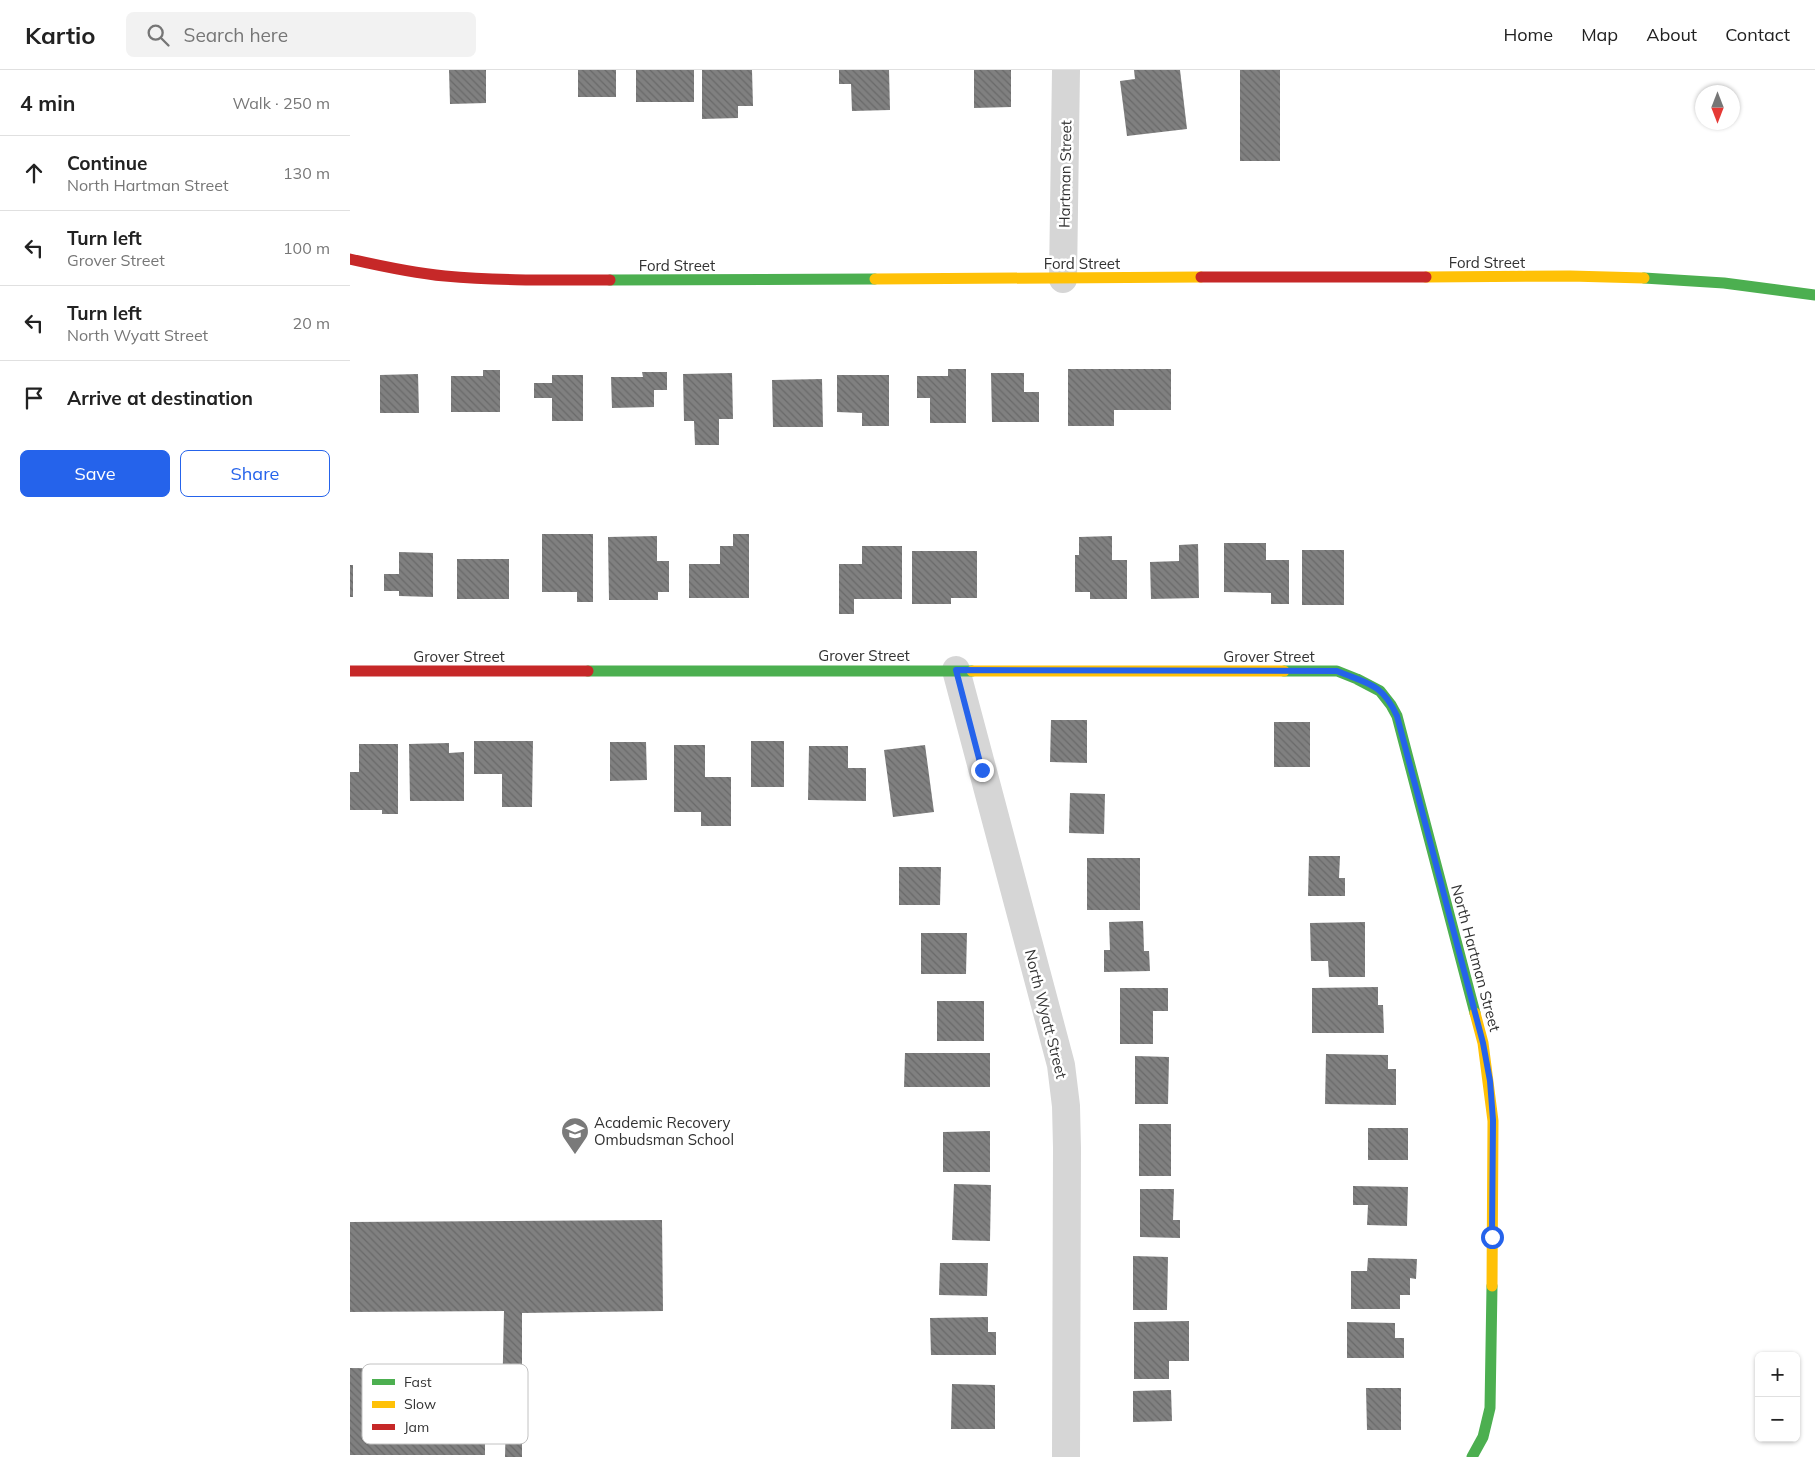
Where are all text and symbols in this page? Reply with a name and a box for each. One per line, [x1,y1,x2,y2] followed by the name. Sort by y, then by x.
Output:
[126,12,476,57] search box
[25,20,96,50] text: Kartio
[144,21,172,49] icon: search
[184,23,288,47] text: Search here
[1503,23,1553,46] text: Home
[1581,23,1618,46] text: Map
[1646,23,1697,46] text: About
[1725,23,1790,46] text: Contact
[1695,85,1740,130] north arrow
[20,90,75,116] text: 4 min
[232,93,330,113] text: Walk · 250 m
[1055,120,1075,228] street label: Hartman Street
[67,151,147,175] text: Continue
[20,159,48,187] icon: ahead
[283,163,330,183] text: 130 m
[67,175,229,195] text: North Hartman Street
[67,226,142,250] text: Turn left
[20,234,48,262] icon: left
[283,238,330,258] text: 100 m
[67,250,165,270] text: Grover Street
[1449,253,1525,272] street label: Ford Street
[1044,254,1120,273] street label: Ford Street
[639,256,715,275] street label: Ford Street
[67,301,142,325] text: Turn left
[20,309,48,337] icon: left
[293,313,330,333] text: 20 m
[67,325,208,345] text: North Wyatt Street
[20,384,48,412] icon: arrive
[67,386,253,410] text: Arrive at destination
[20,450,170,497] button: Save
[180,450,330,497] button: Share
[818,646,910,665] street label: Grover Street
[413,647,505,666] street label: Grover Street
[1223,647,1315,666] street label: Grover Street
[971,759,994,782] route end
[1447,882,1505,1034] street label: North Hartman Street
[1021,947,1071,1081] street label: North Wyatt Street
[594,1113,734,1149] place label: Academic Recovery Ombudsman School
[560,1116,590,1155] school or university icon: Academic Recovery Ombudsman School
[1481,1226,1504,1249] route start
[1755,1352,1800,1442] map controls
[1755,1352,1800,1397] button: +
[362,1364,528,1444] legend
[404,1373,432,1391] text: Fast
[404,1395,436,1413] text: Slow
[1755,1397,1800,1442] button: −
[404,1418,429,1436] text: Jam

